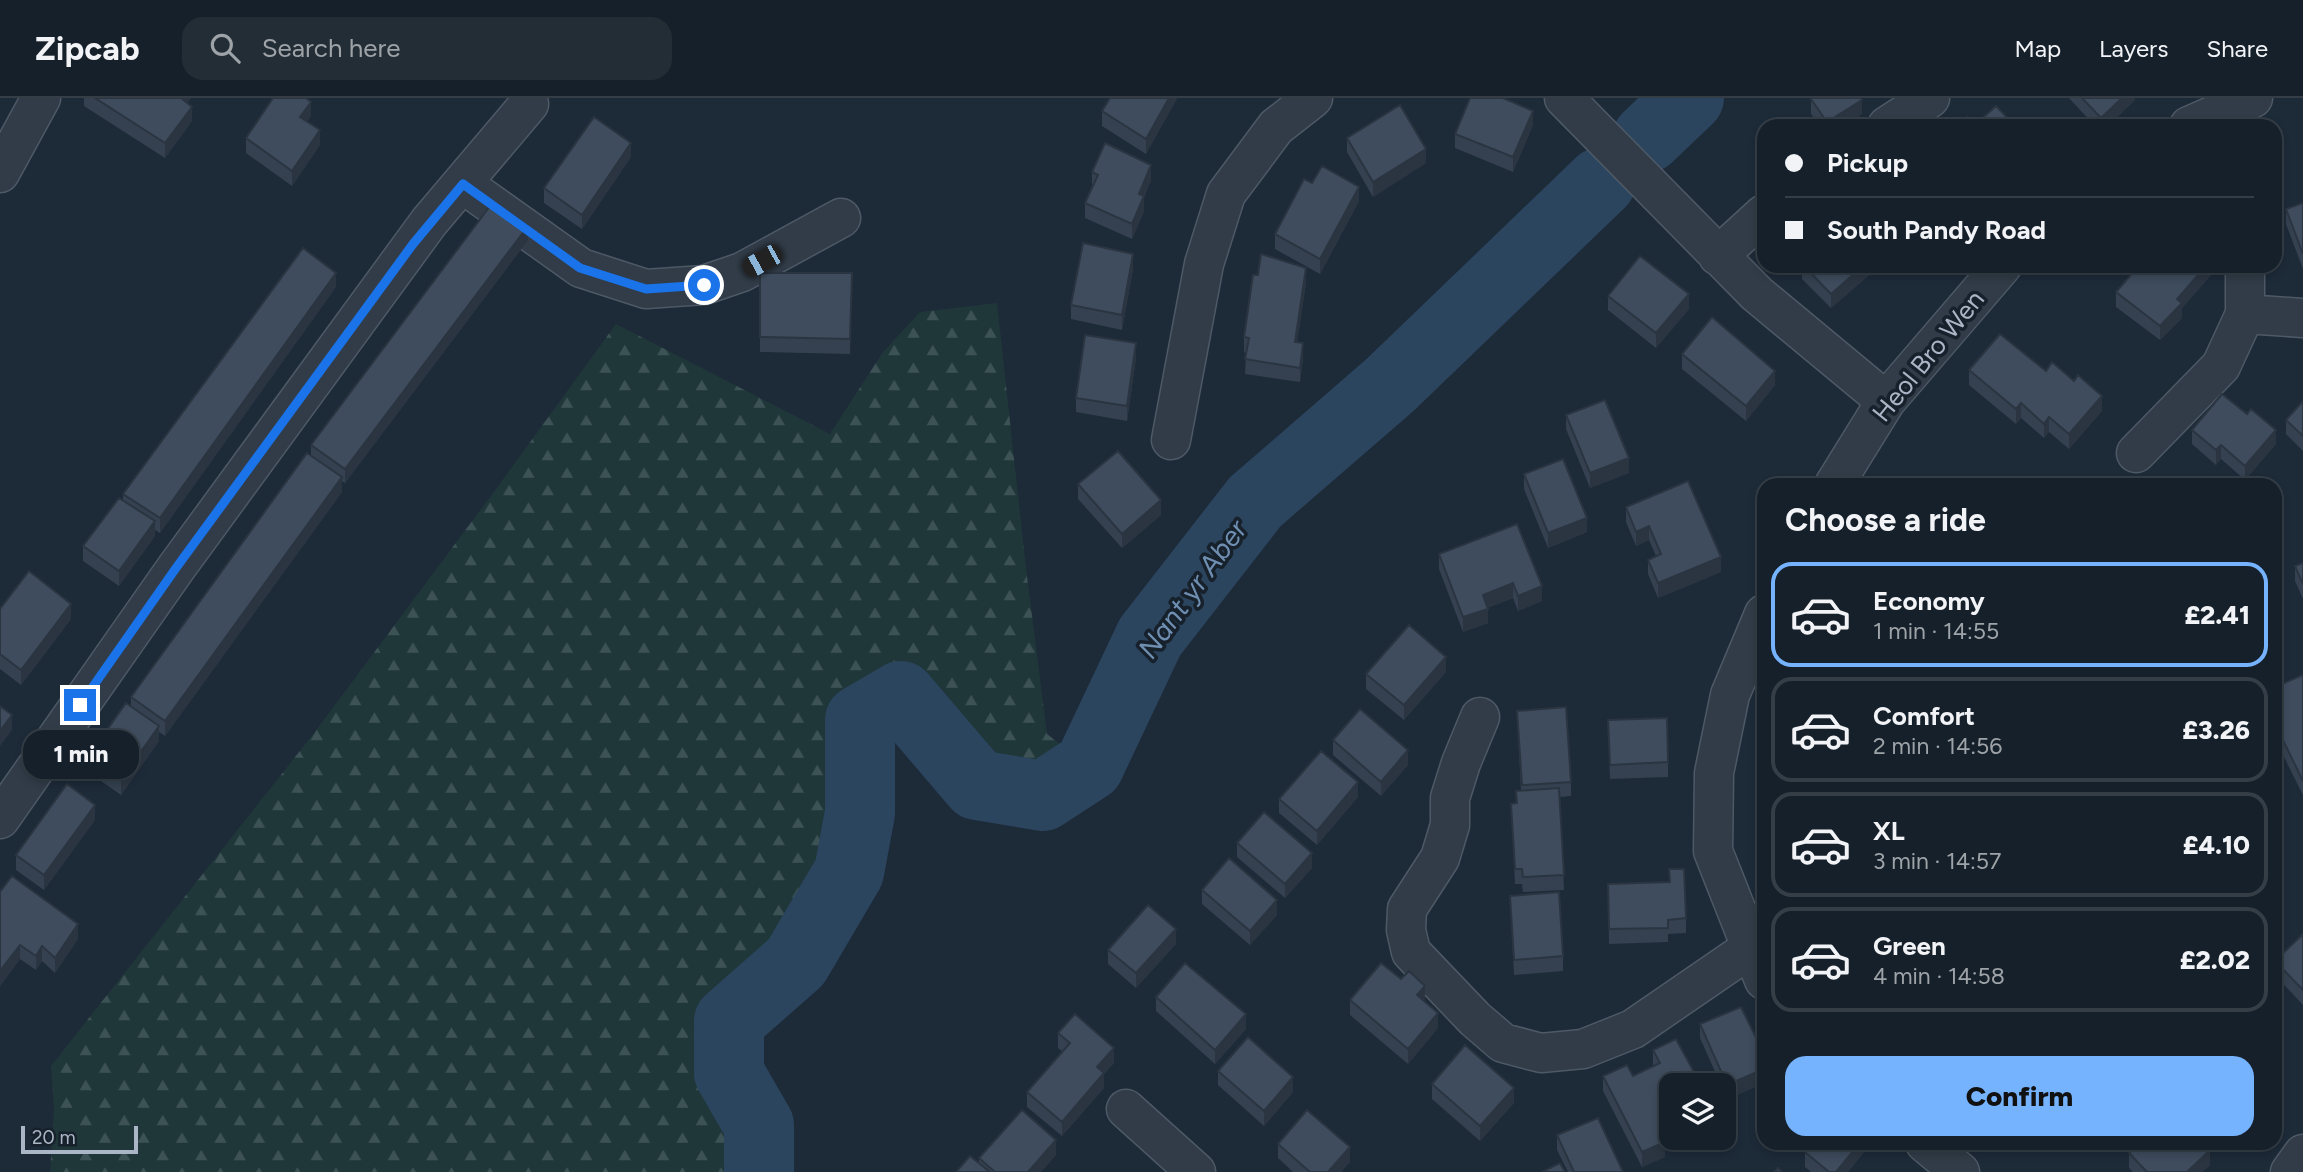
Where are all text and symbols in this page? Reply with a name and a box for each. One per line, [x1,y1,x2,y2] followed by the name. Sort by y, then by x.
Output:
[182,17,672,80] search box
[35,29,140,68] text: Zipcab
[206,29,244,67] icon: search
[262,32,401,64] text: Search here
[2014,34,2061,63] text: Map
[2099,34,2168,63] text: Layers
[2206,34,2268,63] text: Share
[1827,147,1908,179] text: Pickup
[1827,214,2046,246] text: South Pandy Road
[739,242,786,280] car
[688,269,720,301] route start
[1865,284,1991,428] street label: Heol Bro Wen
[1785,501,1986,539] text: Choose a ride
[1130,512,1255,665] water label: Nant yr Aber
[1789,583,1852,646] icon: car
[1873,585,1985,617] text: Economy
[2184,599,2250,631] text: £2.41
[1873,617,1999,645] text: 1 min · 14:55
[64,689,96,721] route end
[1789,698,1852,761] icon: car
[1873,700,1975,732] text: Comfort
[2182,714,2250,746] text: £3.26
[22,730,138,778] callout: 1 min
[1873,732,2002,760] text: 2 min · 14:56
[54,740,108,768] text: 1 min
[1789,813,1852,876] icon: car
[1873,815,1905,847] text: XL
[2183,829,2250,861] text: £4.10
[1873,847,2001,875] text: 3 min · 14:57
[1789,928,1852,991] icon: car
[1873,930,1946,962] text: Green
[2180,944,2250,976] text: £2.02
[1873,962,2005,990] text: 4 min · 14:58
[1785,1056,2254,1136] button: Confirm
[1659,1073,1736,1150] map controls
[1659,1073,1736,1150] button: layers
[21,1123,138,1155] scale bar
[32,1126,76,1149] text: 20 m

